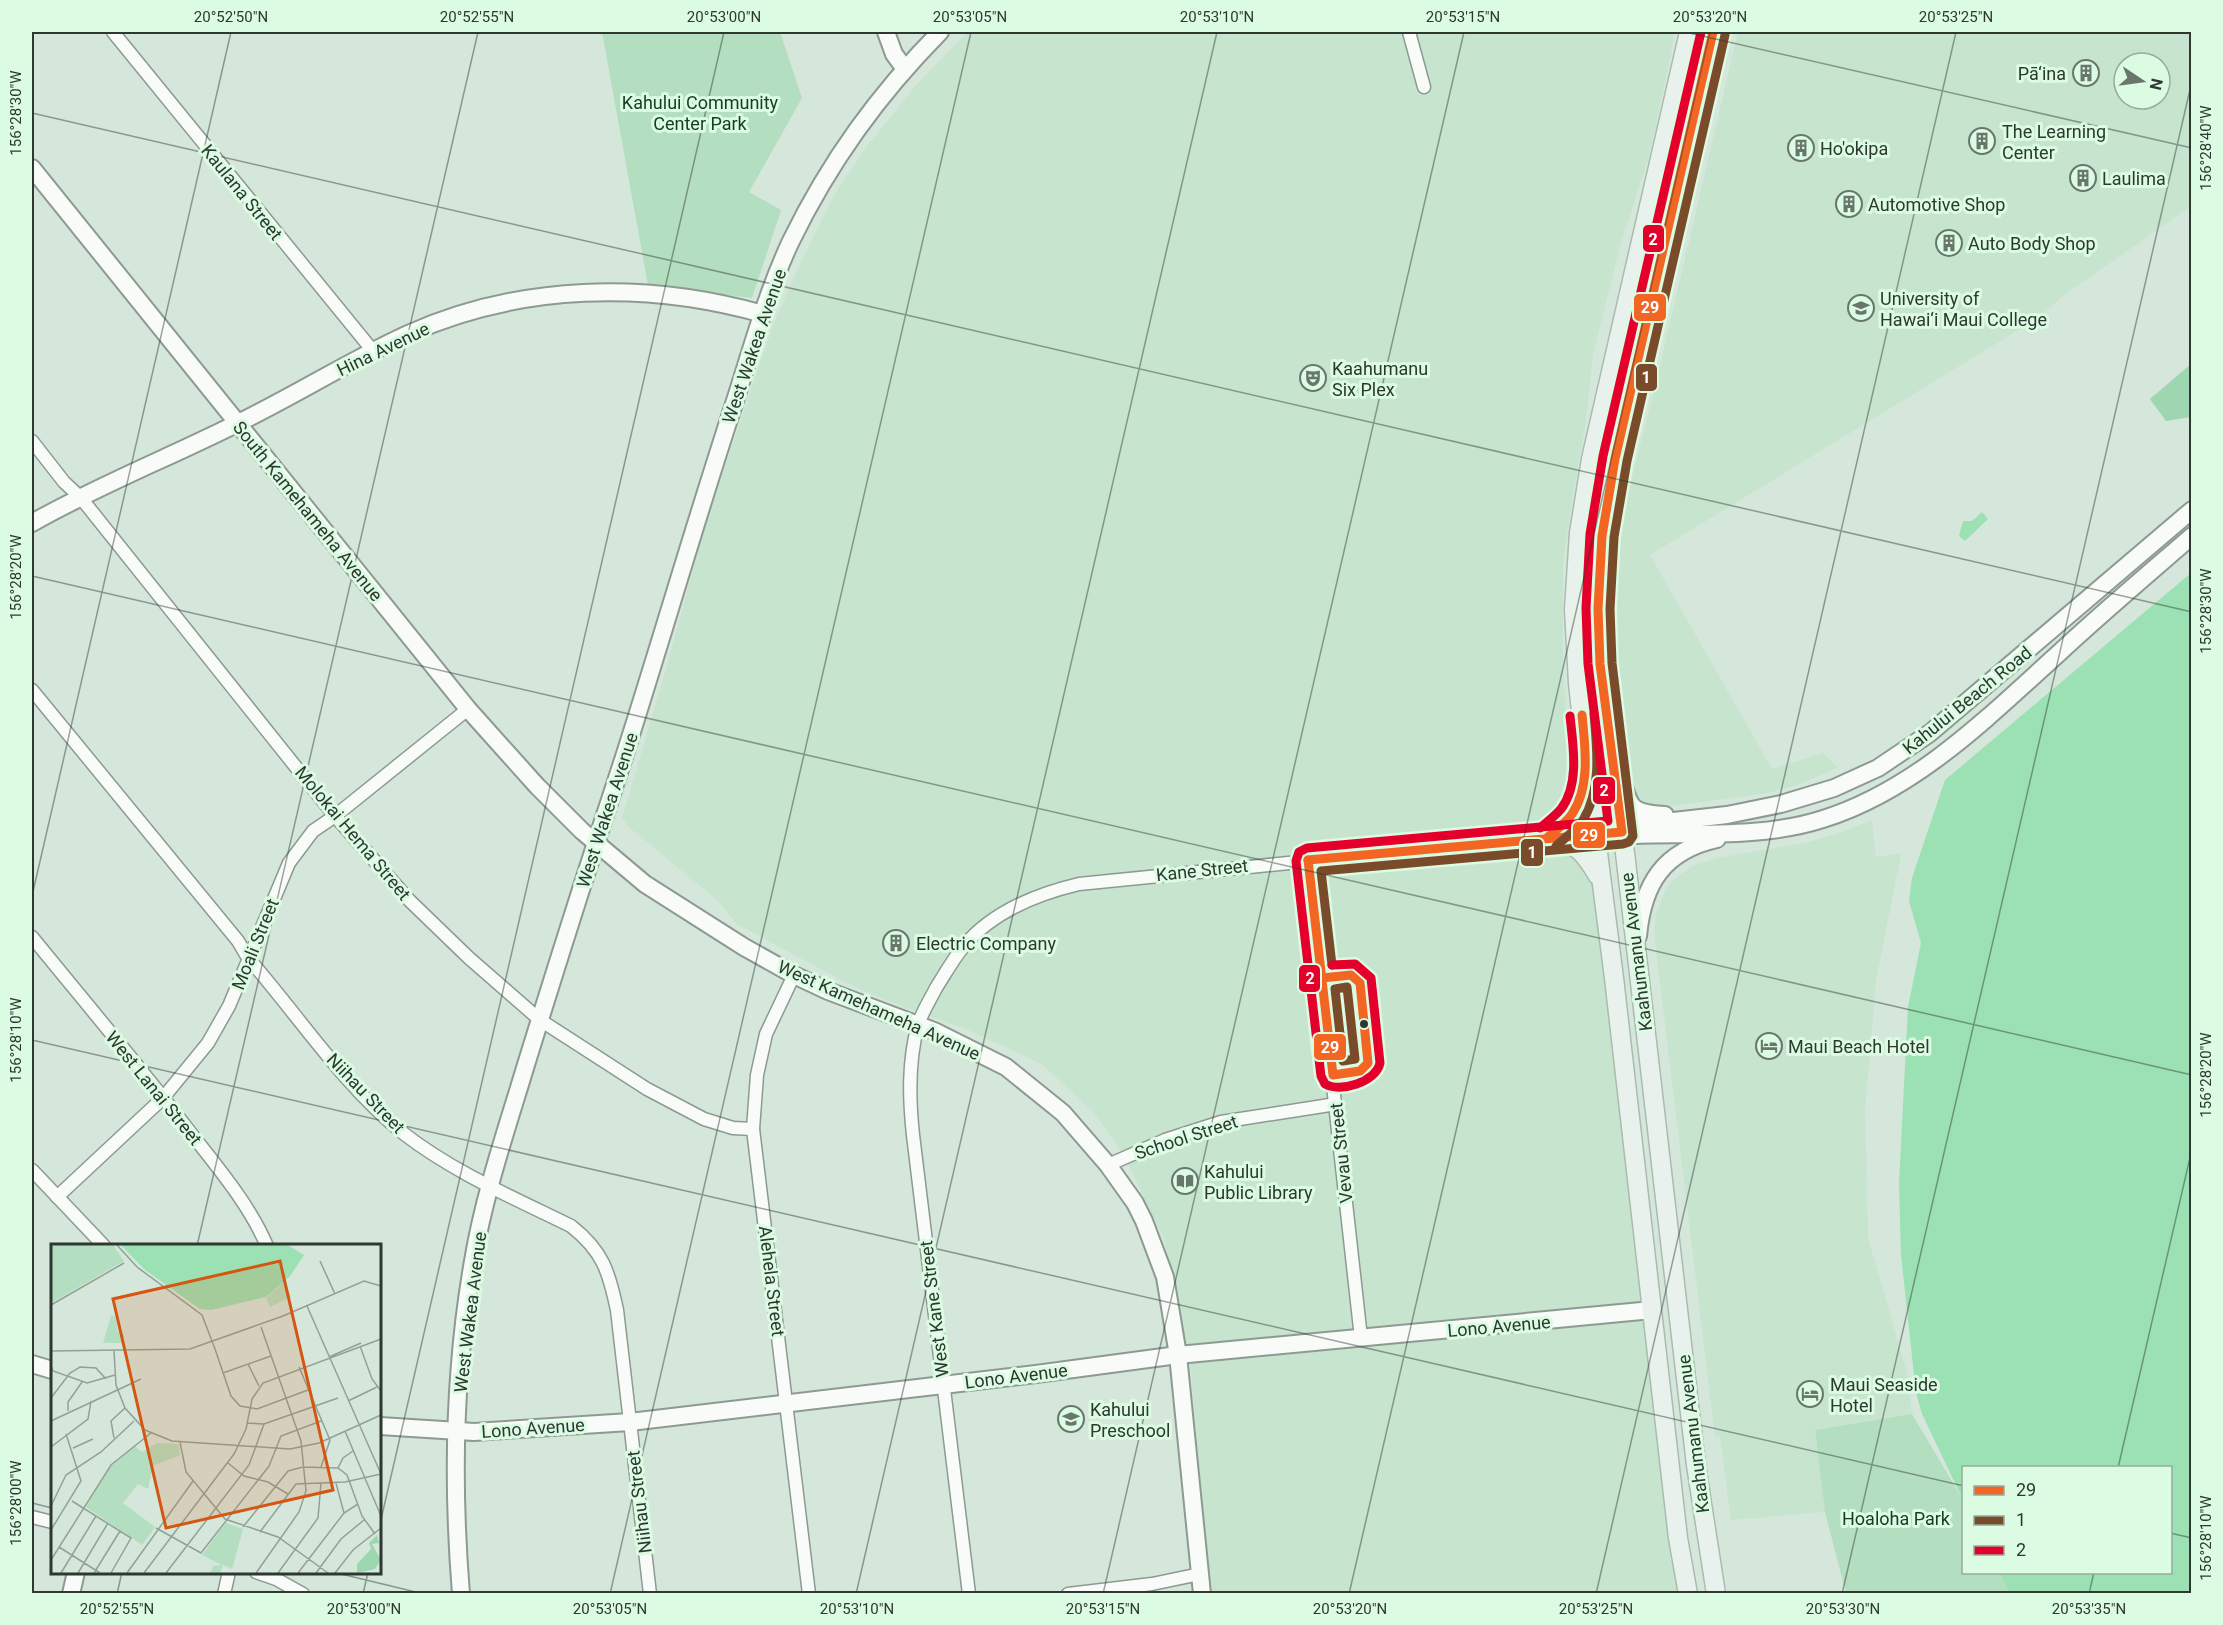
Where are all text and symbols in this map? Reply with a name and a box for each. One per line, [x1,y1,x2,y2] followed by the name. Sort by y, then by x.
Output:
[194,8,268,26] text: 20°52'50"N
[440,8,514,26] text: 20°52'55"N
[687,8,761,26] text: 20°53'00"N
[933,8,1007,26] text: 20°53'05"N
[1180,8,1254,26] text: 20°53'10"N
[1426,8,1500,26] text: 20°53'15"N
[1673,8,1747,26] text: 20°53'20"N
[1919,8,1993,26] text: 20°53'25"N
[2112,51,2172,111] north arrow
[2071,58,2101,88] building icon: Pā‘ina
[2018,63,2066,84] place label: Pā‘ina
[7,70,25,156] text: 156°28'30"W
[2146,77,2167,92] text: N
[622,92,779,134] park label: Kahului Community Center Park
[2197,105,2215,191] text: 156°28'40"W
[2002,121,2106,163] place label: The Learning Center
[1967,126,1997,156] building icon: The Learning Center
[1786,133,1816,163] building icon: Ho'okipa
[1820,138,1888,159] place label: Ho'okipa
[197,140,287,244] street label: Kaulana Street
[2068,163,2098,193] building icon: Laulima
[2102,168,2166,189] place label: Laulima
[1834,189,1864,219] building icon: Automotive Shop
[1868,194,2005,215] place label: Automotive Shop
[1642,224,1665,253] line badge: 2
[1934,228,1964,258] building icon: Auto Body Shop
[1648,230,1658,249] text: 2
[1968,233,2096,254] place label: Auto Body Shop
[718,266,790,426] street label: West Wakea Avenue
[1880,288,2047,330] place label: University of Hawai‘i Maui College
[1633,293,1667,322] line badge: 29
[1846,293,1876,323] school or university icon: University of Hawai‘i Maui College
[1641,298,1659,317] text: 29
[333,318,433,380] street label: Hina Avenue
[1332,358,1428,400] place label: Kaahumanu Six Plex
[1298,363,1328,393] theatre icon: Kaahumanu Six Plex
[1635,363,1658,392] line badge: 1
[1641,368,1651,387] text: 1
[229,417,387,605] street label: South Kamehameha Avenue
[7,534,25,620] text: 156°28'20"W
[2197,568,2215,654] text: 156°28'30"W
[1898,642,2036,758] street label: Kahului Beach Road
[572,730,642,890] street label: West Wakea Avenue
[291,762,415,904] street label: Molokai Hema Street
[1592,776,1616,805] line badge: 2
[1599,781,1609,800] text: 2
[1572,821,1606,849] line badge: 29
[1580,826,1598,845] text: 29
[1520,838,1544,867] line badge: 1
[1527,843,1537,862] text: 1
[1155,855,1249,885] street label: Kane Street
[1616,872,1656,1032] street label: Kaahumanu Avenue
[227,895,283,993] street label: Moali Street
[881,928,911,958] building icon: Electric Company
[916,933,1056,954] place label: Electric Company
[775,956,983,1064] street label: West Kamehameha Avenue
[1298,964,1321,993] line badge: 2
[1305,969,1315,988] text: 2
[7,997,25,1083] text: 156°28'10"W
[1358,1018,1370,1030] unlabelled marker
[102,1027,206,1149] street label: West Lanai Street
[1754,1031,1784,1061] hotel icon: Maui Beach Hotel
[2197,1032,2215,1118] text: 156°28'20"W
[1313,1033,1347,1061] line badge: 29
[1788,1036,1930,1057] place label: Maui Beach Hotel
[1321,1038,1339,1057] text: 29
[323,1049,409,1137] street label: Niihau Street
[1325,1102,1357,1204] street label: Vevau Street
[1132,1110,1240,1164] street label: School Street
[1204,1161,1313,1203] place label: Kahului Public Library
[1170,1166,1200,1196] library icon: Kahului Public Library
[755,1225,789,1338] street label: Alehela Street
[450,1230,490,1394] street label: West Wakea Avenue
[915,1239,953,1378] street label: West Kane Street
[51,1244,381,1574] inset map
[1447,1311,1551,1341] street label: Lono Avenue
[1673,1354,1713,1514] street label: Kaahumanu Avenue
[963,1359,1069,1393] street label: Lono Avenue
[1830,1374,1938,1416] place label: Maui Seaside Hotel
[1795,1379,1825,1409] hotel icon: Maui Seaside Hotel
[1090,1399,1170,1441] place label: Kahului Preschool
[1056,1404,1086,1434] school or university icon: Kahului Preschool
[481,1414,585,1442] street label: Lono Avenue
[622,1449,656,1554] street label: Niihau Street
[7,1460,25,1546] text: 156°28'00"W
[1962,1466,2172,1574] legend
[2016,1479,2036,1500] text: 29
[2197,1495,2215,1581] text: 156°28'10"W
[1842,1508,1951,1529] park label: Hoaloha Park
[2016,1509,2026,1530] text: 1
[2016,1539,2026,1560] text: 2
[80,1600,154,1618] text: 20°52'55"N
[327,1600,401,1618] text: 20°53'00"N
[573,1600,647,1618] text: 20°53'05"N
[820,1600,894,1618] text: 20°53'10"N
[1066,1600,1140,1618] text: 20°53'15"N
[1313,1600,1387,1618] text: 20°53'20"N
[1559,1600,1633,1618] text: 20°53'25"N
[1806,1600,1880,1618] text: 20°53'30"N
[2052,1600,2126,1618] text: 20°53'35"N

